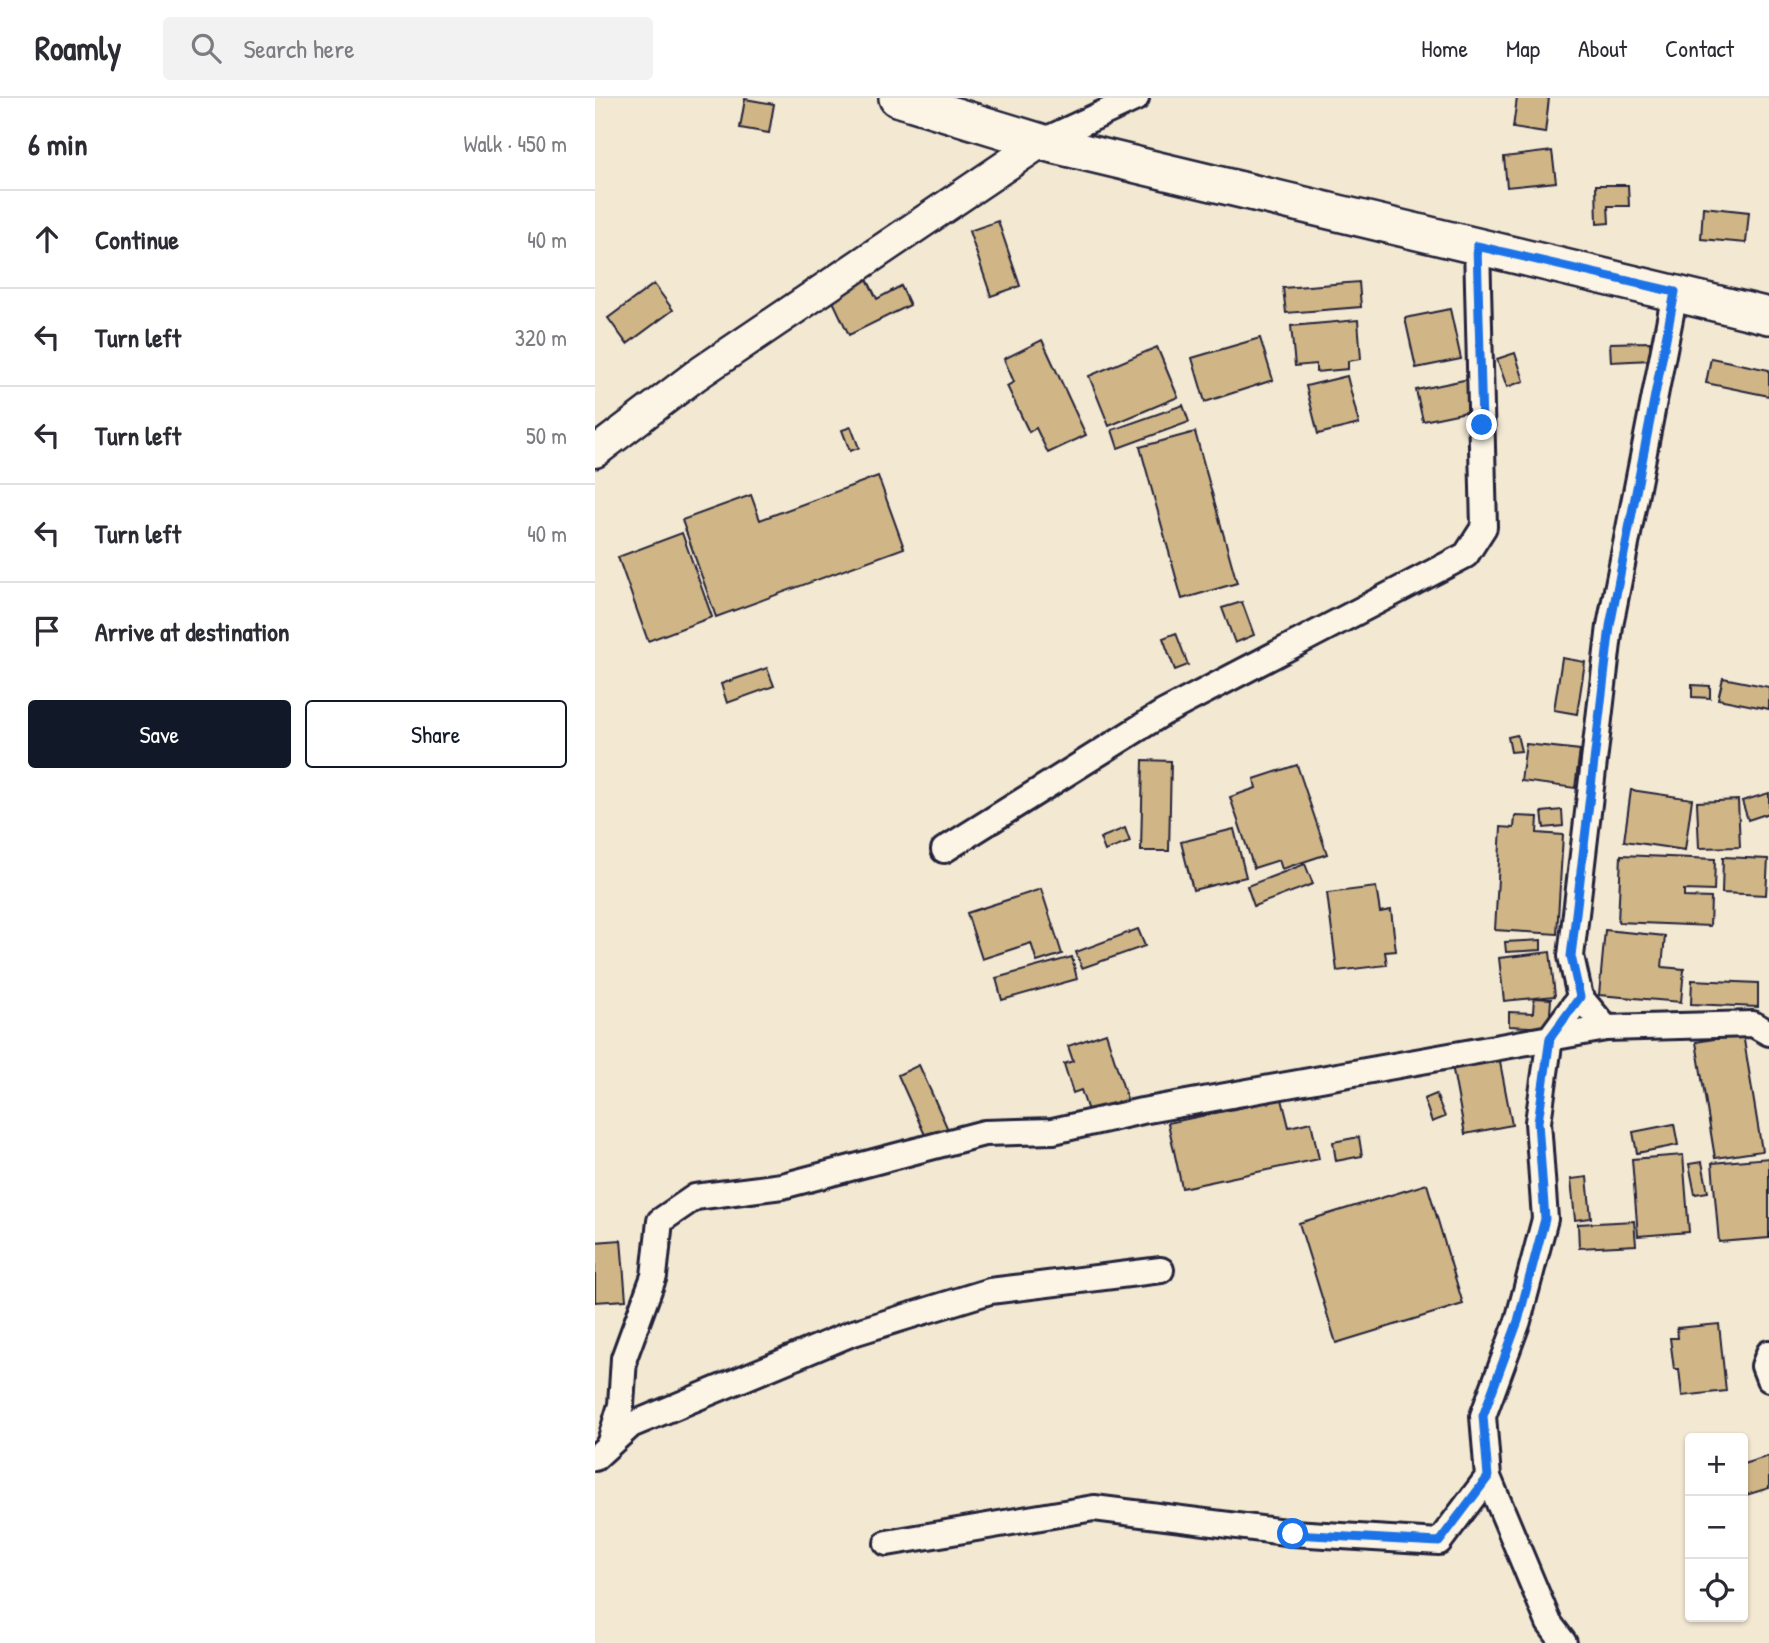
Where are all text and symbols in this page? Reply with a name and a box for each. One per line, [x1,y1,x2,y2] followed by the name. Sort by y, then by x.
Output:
[163,17,653,80] search box
[35,26,121,70] text: Roamly
[187,29,225,67] icon: search
[243,31,355,66] text: Search here
[1421,32,1468,64] text: Home
[1506,32,1540,64] text: Map
[1578,32,1627,64] text: About
[1665,32,1734,64] text: Contact
[28,124,88,164] text: 6 min
[463,128,567,159] text: Walk · 450 m
[28,220,66,258] icon: ahead
[95,222,179,257] text: Continue
[527,224,567,255] text: 40 m
[28,318,66,356] icon: left
[95,320,181,355] text: Turn left
[515,322,567,353] text: 320 m
[1466,409,1497,440] route end
[28,416,66,454] icon: left
[95,418,181,453] text: Turn left
[526,420,567,451] text: 50 m
[28,514,66,552] icon: left
[95,516,181,551] text: Turn left
[527,518,567,549] text: 40 m
[28,612,66,650] icon: arrive
[95,614,290,649] text: Arrive at destination
[28,700,291,768] button: Save
[305,700,567,768] button: Share
[1685,1433,1748,1622] map controls
[1685,1433,1748,1496] button: +
[1685,1496,1748,1559] button: −
[1277,1518,1308,1549] route start
[1685,1559,1748,1622] button: locate

